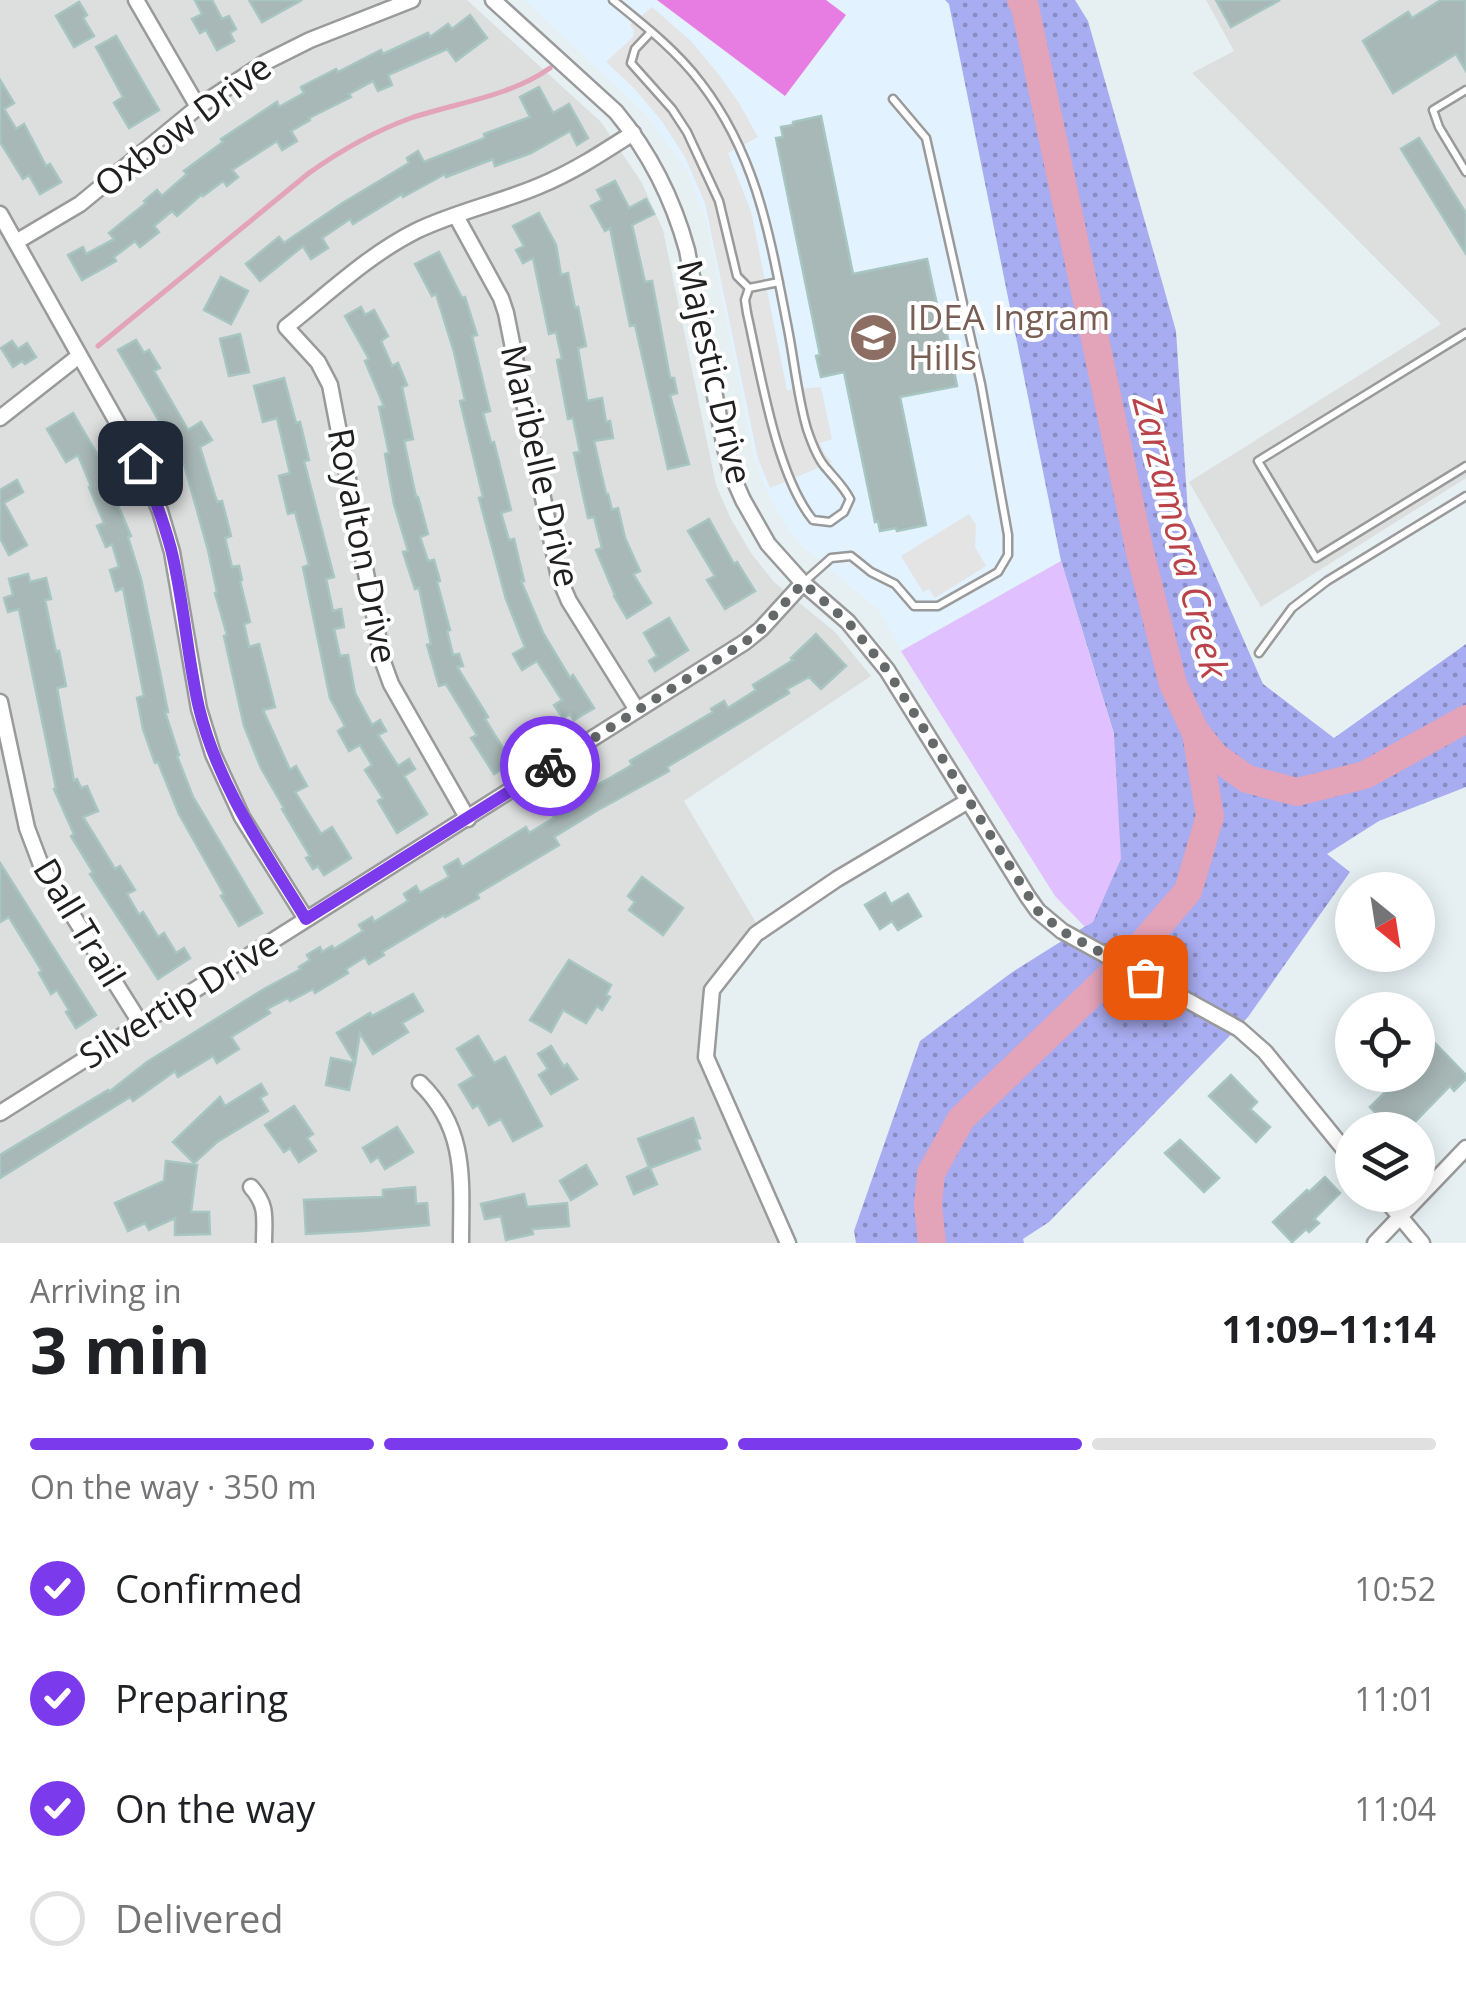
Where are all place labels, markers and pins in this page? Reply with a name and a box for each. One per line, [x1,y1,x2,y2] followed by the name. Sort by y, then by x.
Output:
[908,293,1110,380] place label: IDEA Ingram Hills
[847,312,899,364] school or university icon: IDEA Ingram Hills
[98,421,183,506] pin
[1103,935,1188,1020] pin

